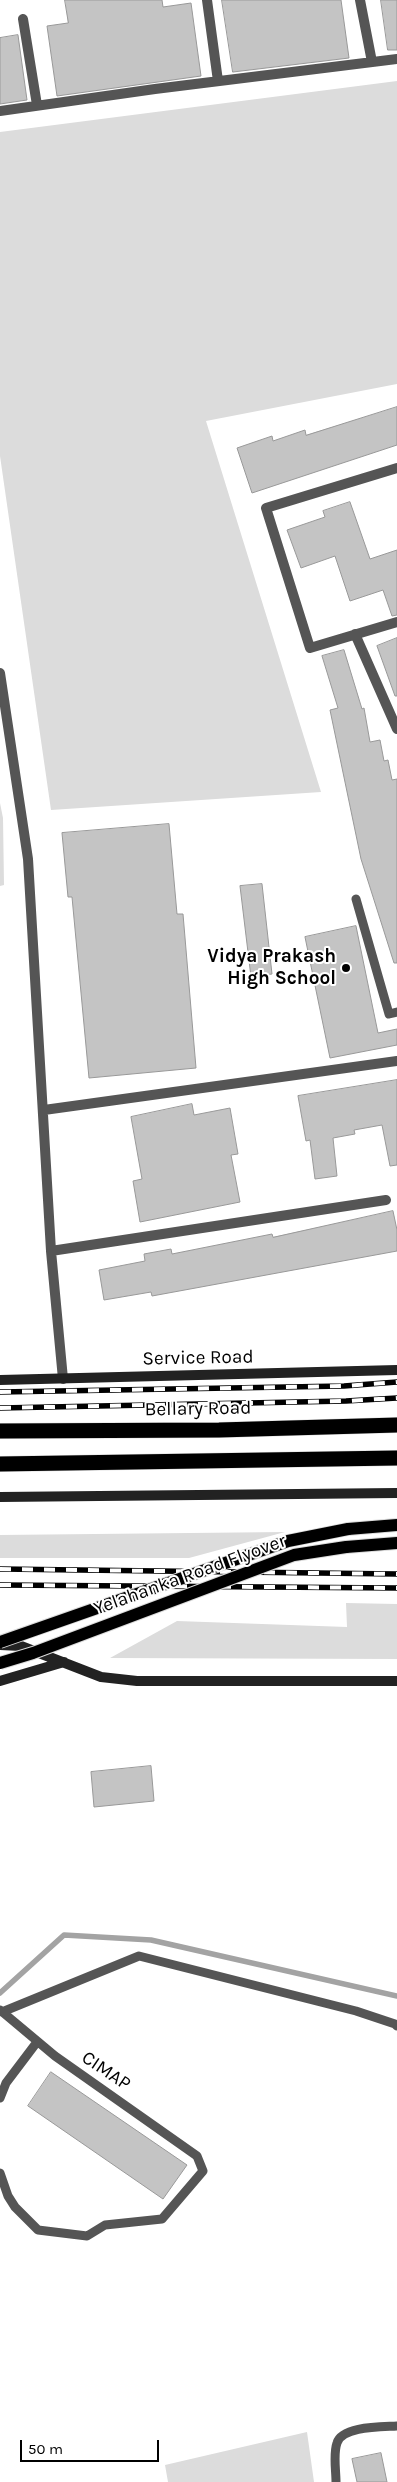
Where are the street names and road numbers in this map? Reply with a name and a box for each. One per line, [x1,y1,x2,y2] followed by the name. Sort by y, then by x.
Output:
[142,1346,254,1370] street label: Service Road
[144,1397,252,1421] street label: Bellary Road
[91,1530,289,1620] street label: Yelahanka Road Flyover
[77,2046,135,2096] street label: CIMAP

